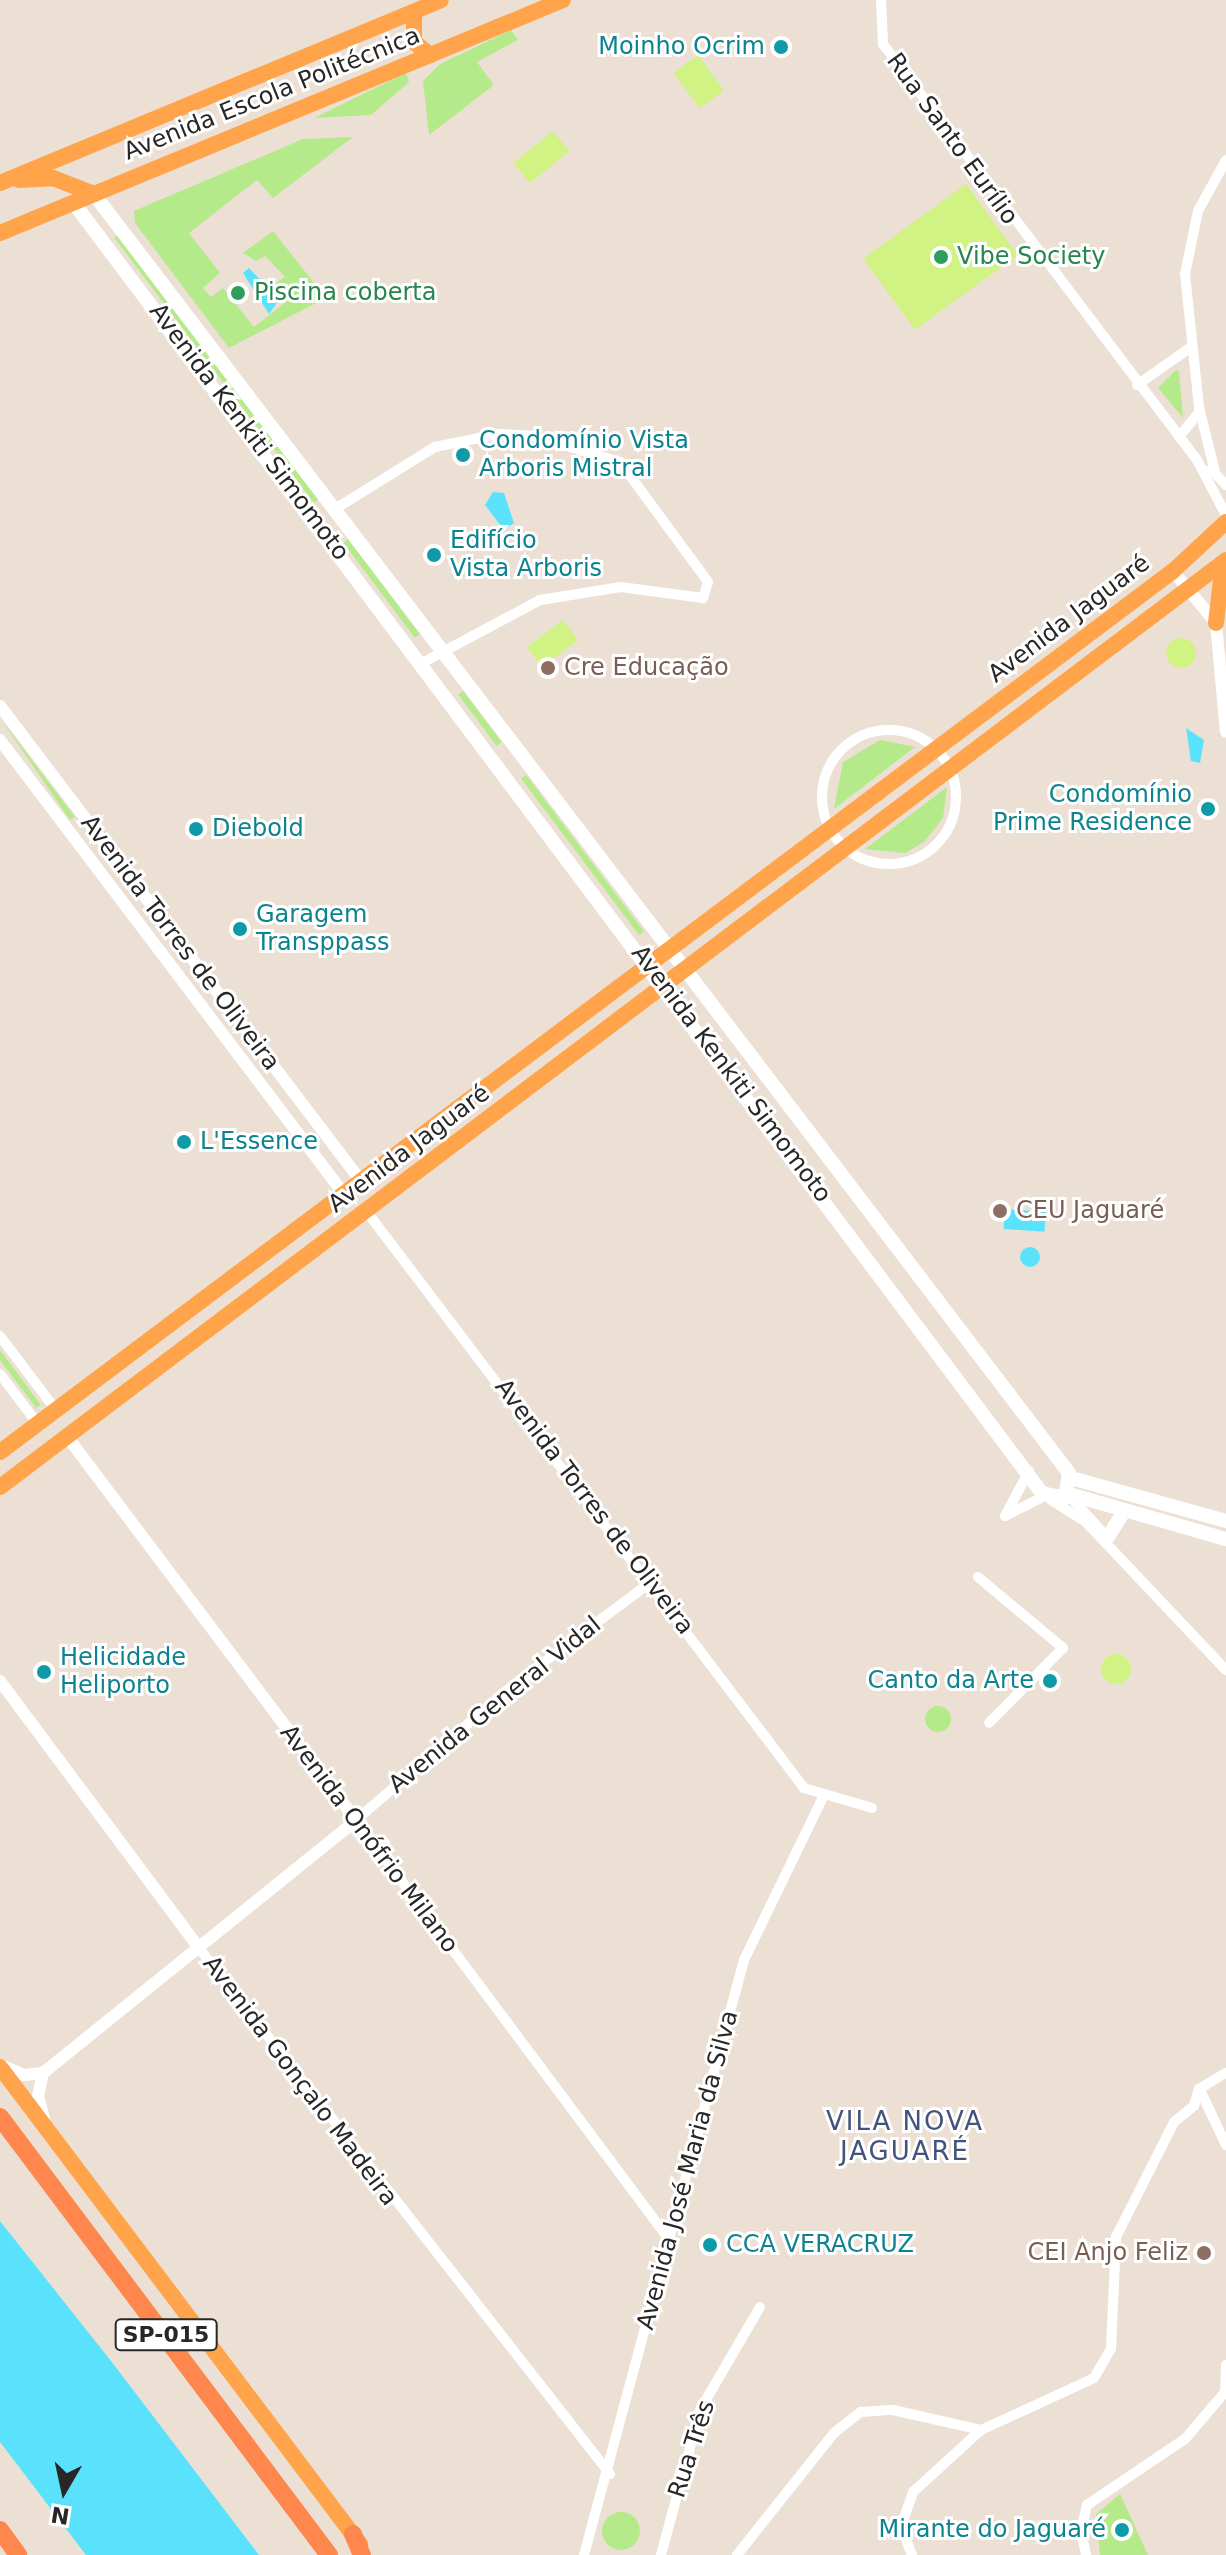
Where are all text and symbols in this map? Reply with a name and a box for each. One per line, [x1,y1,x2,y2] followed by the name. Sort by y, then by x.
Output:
[120,21,424,167] street label: Avenida Escola Politécnica
[598,33,765,61] place label: Moinho Ocrim
[772,38,790,56] marker: Moinho Ocrim
[880,48,1024,230] street label: Rua Santo Eurílio
[957,243,1105,271] place label: Vibe Society
[932,248,950,266] marker: Vibe Society
[254,279,436,307] place label: Piscina coberta
[229,284,247,302] marker: Piscina coberta
[143,298,355,566] street label: Avenida Kenkiti Simomoto
[479,427,689,483] place label: Condomínio Vista Arboris Mistral
[454,446,472,464] marker: Condomínio Vista Arboris Mistral
[450,527,602,583] place label: Edifício Vista Arboris
[425,546,443,564] marker: Edifício Vista Arboris
[983,549,1155,689] street label: Avenida Jaguaré
[564,654,729,682] place label: Cre Educação
[539,659,557,677] marker: Cre Educação
[993,781,1192,837] place label: Condomínio Prime Residence
[1199,800,1217,818] marker: Condomínio Prime Residence
[74,810,286,1076] street label: Avenida Torres de Oliveira
[212,815,304,843] place label: Diebold
[187,820,205,838] marker: Diebold
[256,901,390,957] place label: Garagem Transppass
[231,920,249,938] marker: Garagem Transppass
[625,940,837,1208] street label: Avenida Kenkiti Simomoto
[323,1079,495,1219] street label: Avenida Jaguaré
[200,1128,318,1156] place label: L'Essence
[175,1133,193,1151] marker: L'Essence
[1016,1197,1164,1225] place label: CEU Jaguaré
[991,1202,1009,1220] marker: CEU Jaguaré
[488,1374,700,1640] street label: Avenida Torres de Oliveira
[383,1610,607,1800] street label: Avenida General Vidal
[60,1644,186,1700] place label: Helicidade Heliporto
[35,1663,53,1681] marker: Helicidade Heliporto
[868,1667,1034,1695] place label: Canto da Arte
[1041,1672,1059,1690] marker: Canto da Arte
[274,1719,464,1959] street label: Avenida Onófrio Milano
[197,1950,403,2212] street label: Avenida Gonçalo Madeira
[631,2007,745,2333] street label: Avenida José Maria da Silva
[826,2106,984,2168] district label: VILA NOVA JAGUARÉ
[726,2231,914,2259] place label: CCA VERACRUZ
[701,2236,719,2254] marker: CCA VERACRUZ
[1028,2239,1188,2267] place label: CEI Anjo Feliz
[1195,2244,1213,2262] marker: CEI Anjo Feliz
[114,2317,218,2353] road number: SP-015
[663,2397,721,2501] street label: Rua Três
[24,2451,104,2531] north arrow
[49,2501,71,2529] text: N
[878,2516,1106,2544] place label: Mirante do Jaguaré
[1113,2521,1131,2539] marker: Mirante do Jaguaré

